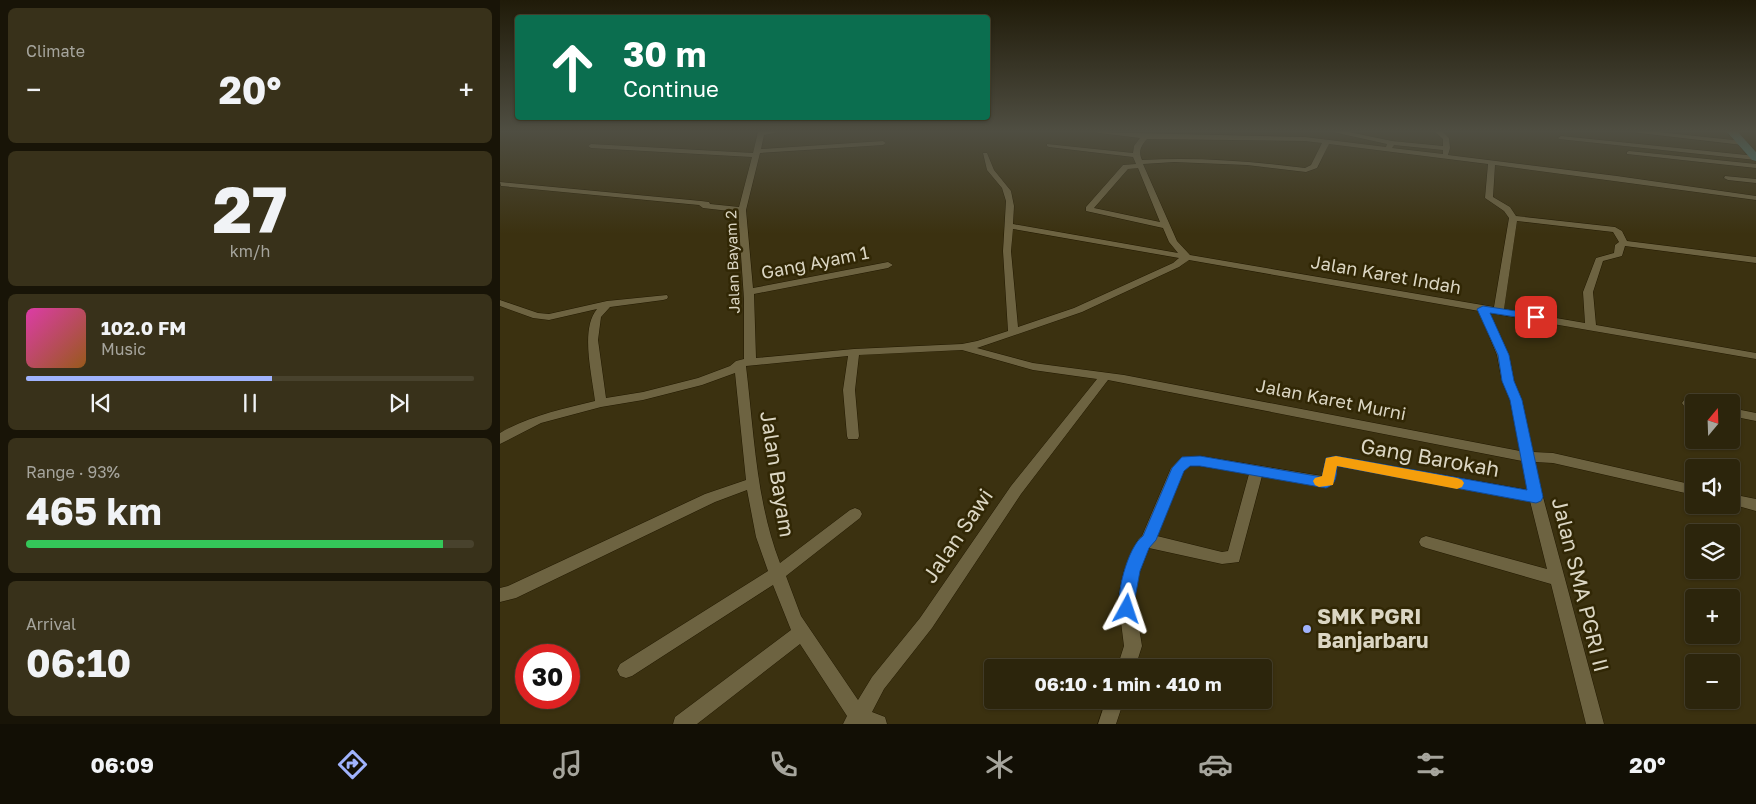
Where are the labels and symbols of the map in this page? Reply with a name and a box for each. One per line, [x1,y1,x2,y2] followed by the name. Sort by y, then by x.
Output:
[721,210,743,314] street label: Jalan Bayam 2
[759,241,871,283] street label: Gang Ayam 1
[1309,250,1463,298] street label: Jalan Karet Indah
[1515,296,1557,338] pin
[1254,374,1408,424] street label: Jalan Karet Murni
[1685,394,1740,449] north arrow
[755,409,801,539] street label: Jalan Bayam
[1359,432,1502,482] street label: Gang Barokah
[916,483,998,587] street label: Jalan Sawi
[1547,495,1615,675] street label: Jalan SMA PGRI II
[1100,582,1152,634] position arrow
[1317,603,1429,653] place label: SMK PGRI Banjarbaru
[1301,623,1313,635] marker: SMK PGRI Banjarbaru
[515,644,580,709] speed limit sign: 30

